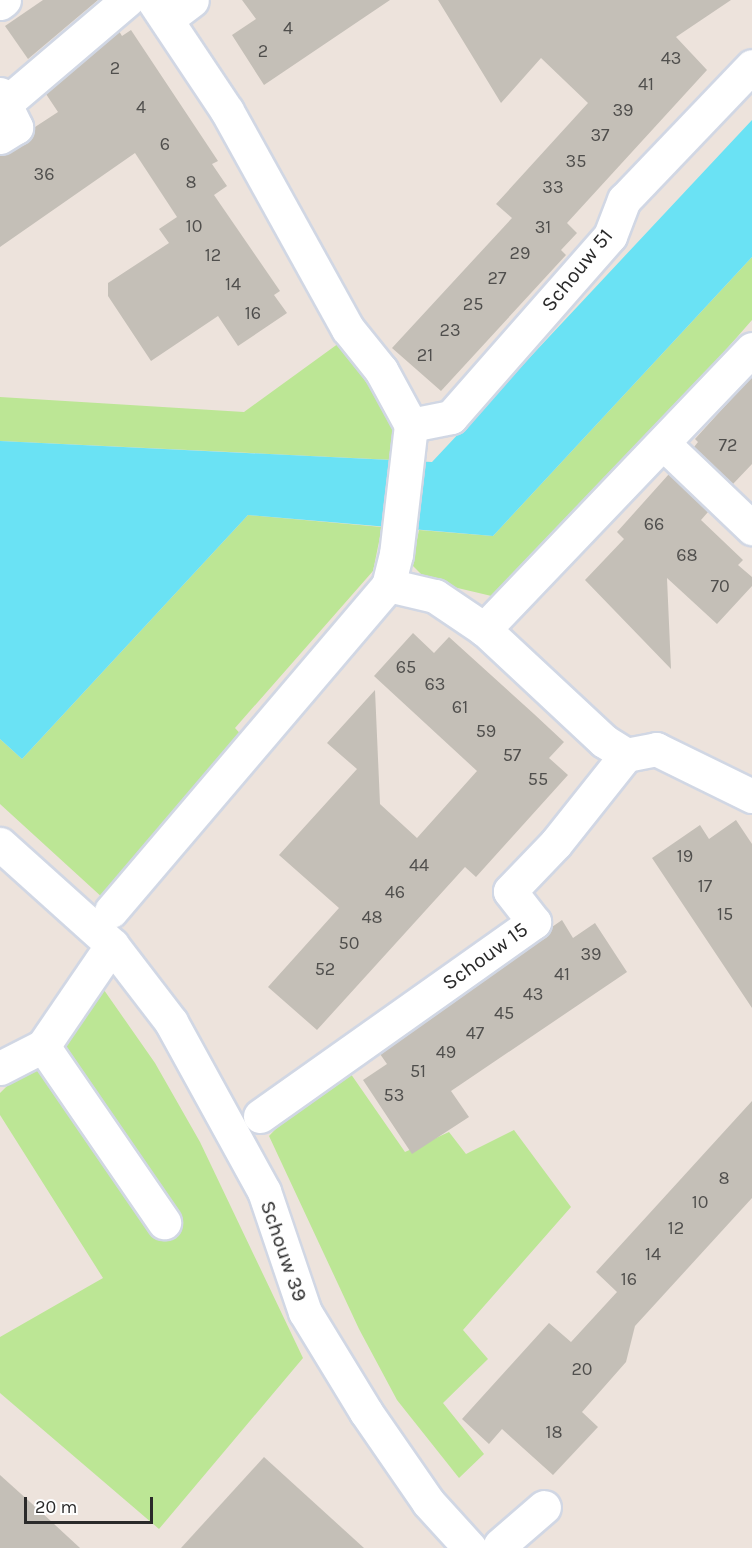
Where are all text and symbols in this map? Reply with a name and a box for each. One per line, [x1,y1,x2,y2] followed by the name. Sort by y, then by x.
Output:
[283,17,293,39] house number: 4
[258,40,268,62] house number: 2
[661,47,681,69] house number: 43
[110,57,120,79] house number: 2
[638,73,654,95] house number: 41
[136,96,146,118] house number: 4
[612,99,634,121] house number: 39
[590,124,610,146] house number: 37
[160,133,170,155] house number: 6
[566,150,586,172] house number: 35
[34,163,54,185] house number: 36
[185,171,197,193] house number: 8
[542,176,564,198] house number: 33
[186,215,202,237] house number: 10
[535,216,551,238] house number: 31
[536,223,618,317] street label: Schouw 51
[510,242,530,264] house number: 29
[205,244,221,266] house number: 12
[488,267,506,289] house number: 27
[225,273,241,295] house number: 14
[463,293,483,315] house number: 25
[245,302,261,324] house number: 16
[439,319,461,341] house number: 23
[417,344,433,366] house number: 21
[719,434,737,456] house number: 72
[644,513,664,535] house number: 66
[676,544,698,566] house number: 68
[710,575,730,597] house number: 70
[396,656,416,678] house number: 65
[425,673,445,695] house number: 63
[452,696,468,718] house number: 61
[476,720,496,742] house number: 59
[503,744,521,766] house number: 57
[528,768,548,790] house number: 55
[677,845,693,867] house number: 19
[409,854,429,876] house number: 44
[698,875,712,897] house number: 17
[385,881,405,903] house number: 46
[717,903,733,925] house number: 15
[361,906,383,928] house number: 48
[437,917,533,995] street label: Schouw 15
[339,932,359,954] house number: 50
[580,943,602,965] house number: 39
[315,958,335,980] house number: 52
[554,963,570,985] house number: 41
[523,983,543,1005] house number: 43
[494,1002,514,1024] house number: 45
[466,1022,484,1044] house number: 47
[436,1041,456,1063] house number: 49
[410,1060,426,1082] house number: 51
[384,1084,404,1106] house number: 53
[718,1167,730,1189] house number: 8
[692,1191,708,1213] house number: 10
[255,1197,313,1305] street label: Schouw 39
[668,1217,684,1239] house number: 12
[645,1243,661,1265] house number: 14
[621,1268,637,1290] house number: 16
[571,1358,593,1380] house number: 20
[545,1421,563,1443] house number: 18
[27,1485,156,1523] scale bar
[35,1496,77,1518] text: 20 m

